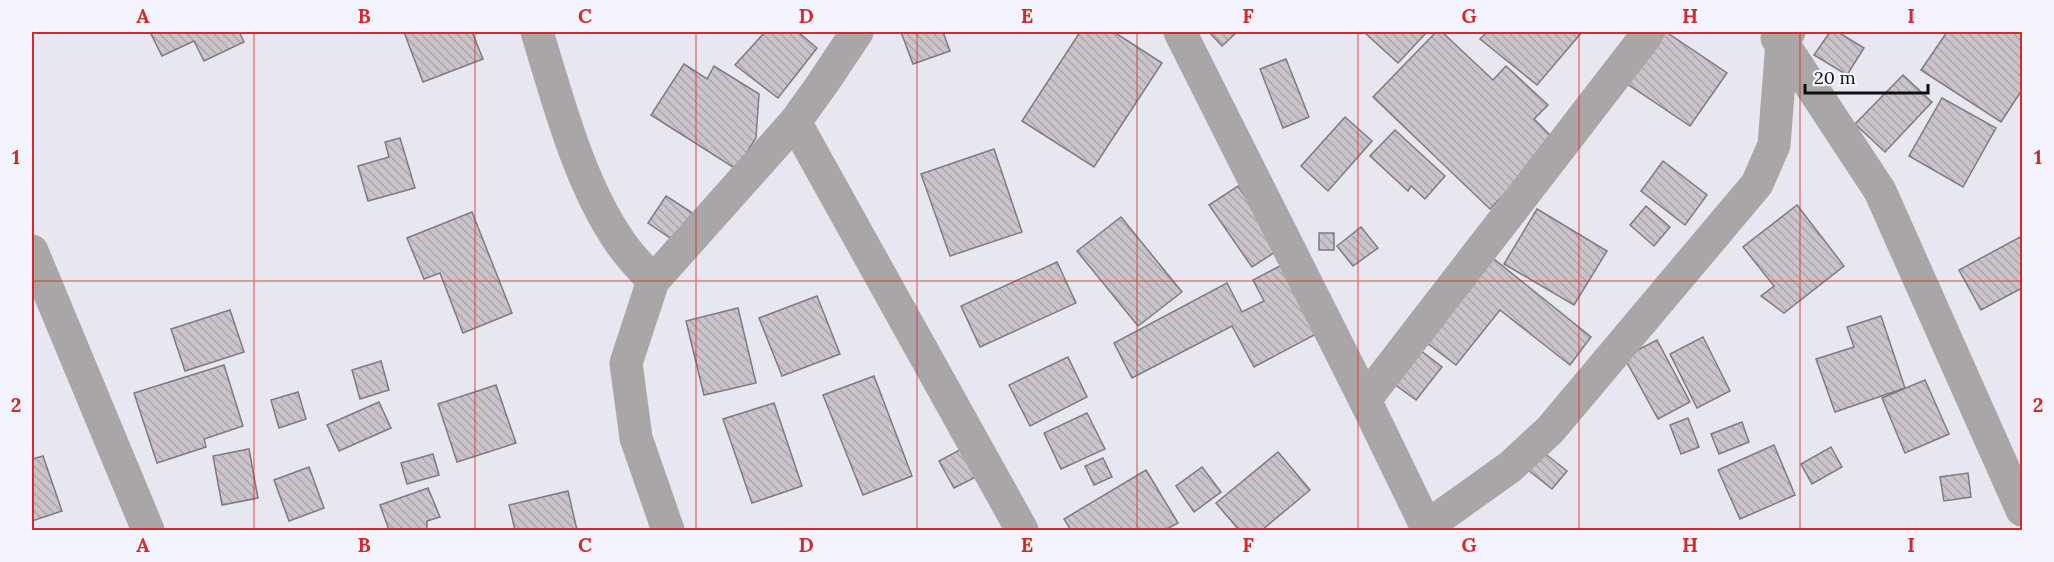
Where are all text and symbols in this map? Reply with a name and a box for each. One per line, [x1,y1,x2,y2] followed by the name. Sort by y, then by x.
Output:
[136,3,150,28] text: A
[357,3,371,28] text: B
[578,3,592,28] text: C
[798,3,814,28] text: D
[1021,3,1033,28] text: E
[1242,3,1254,28] text: F
[1461,3,1477,28] text: G
[1682,3,1698,28] text: H
[1907,3,1915,28] text: I
[1805,57,1928,95] scale bar
[1814,66,1856,89] text: 20 m
[12,144,20,169] text: 1
[2034,144,2042,169] text: 1
[11,392,21,417] text: 2
[2033,392,2043,417] text: 2
[136,532,150,557] text: A
[357,532,371,557] text: B
[578,532,592,557] text: C
[798,532,814,557] text: D
[1021,532,1033,557] text: E
[1242,532,1254,557] text: F
[1461,532,1477,557] text: G
[1682,532,1698,557] text: H
[1907,532,1915,557] text: I

